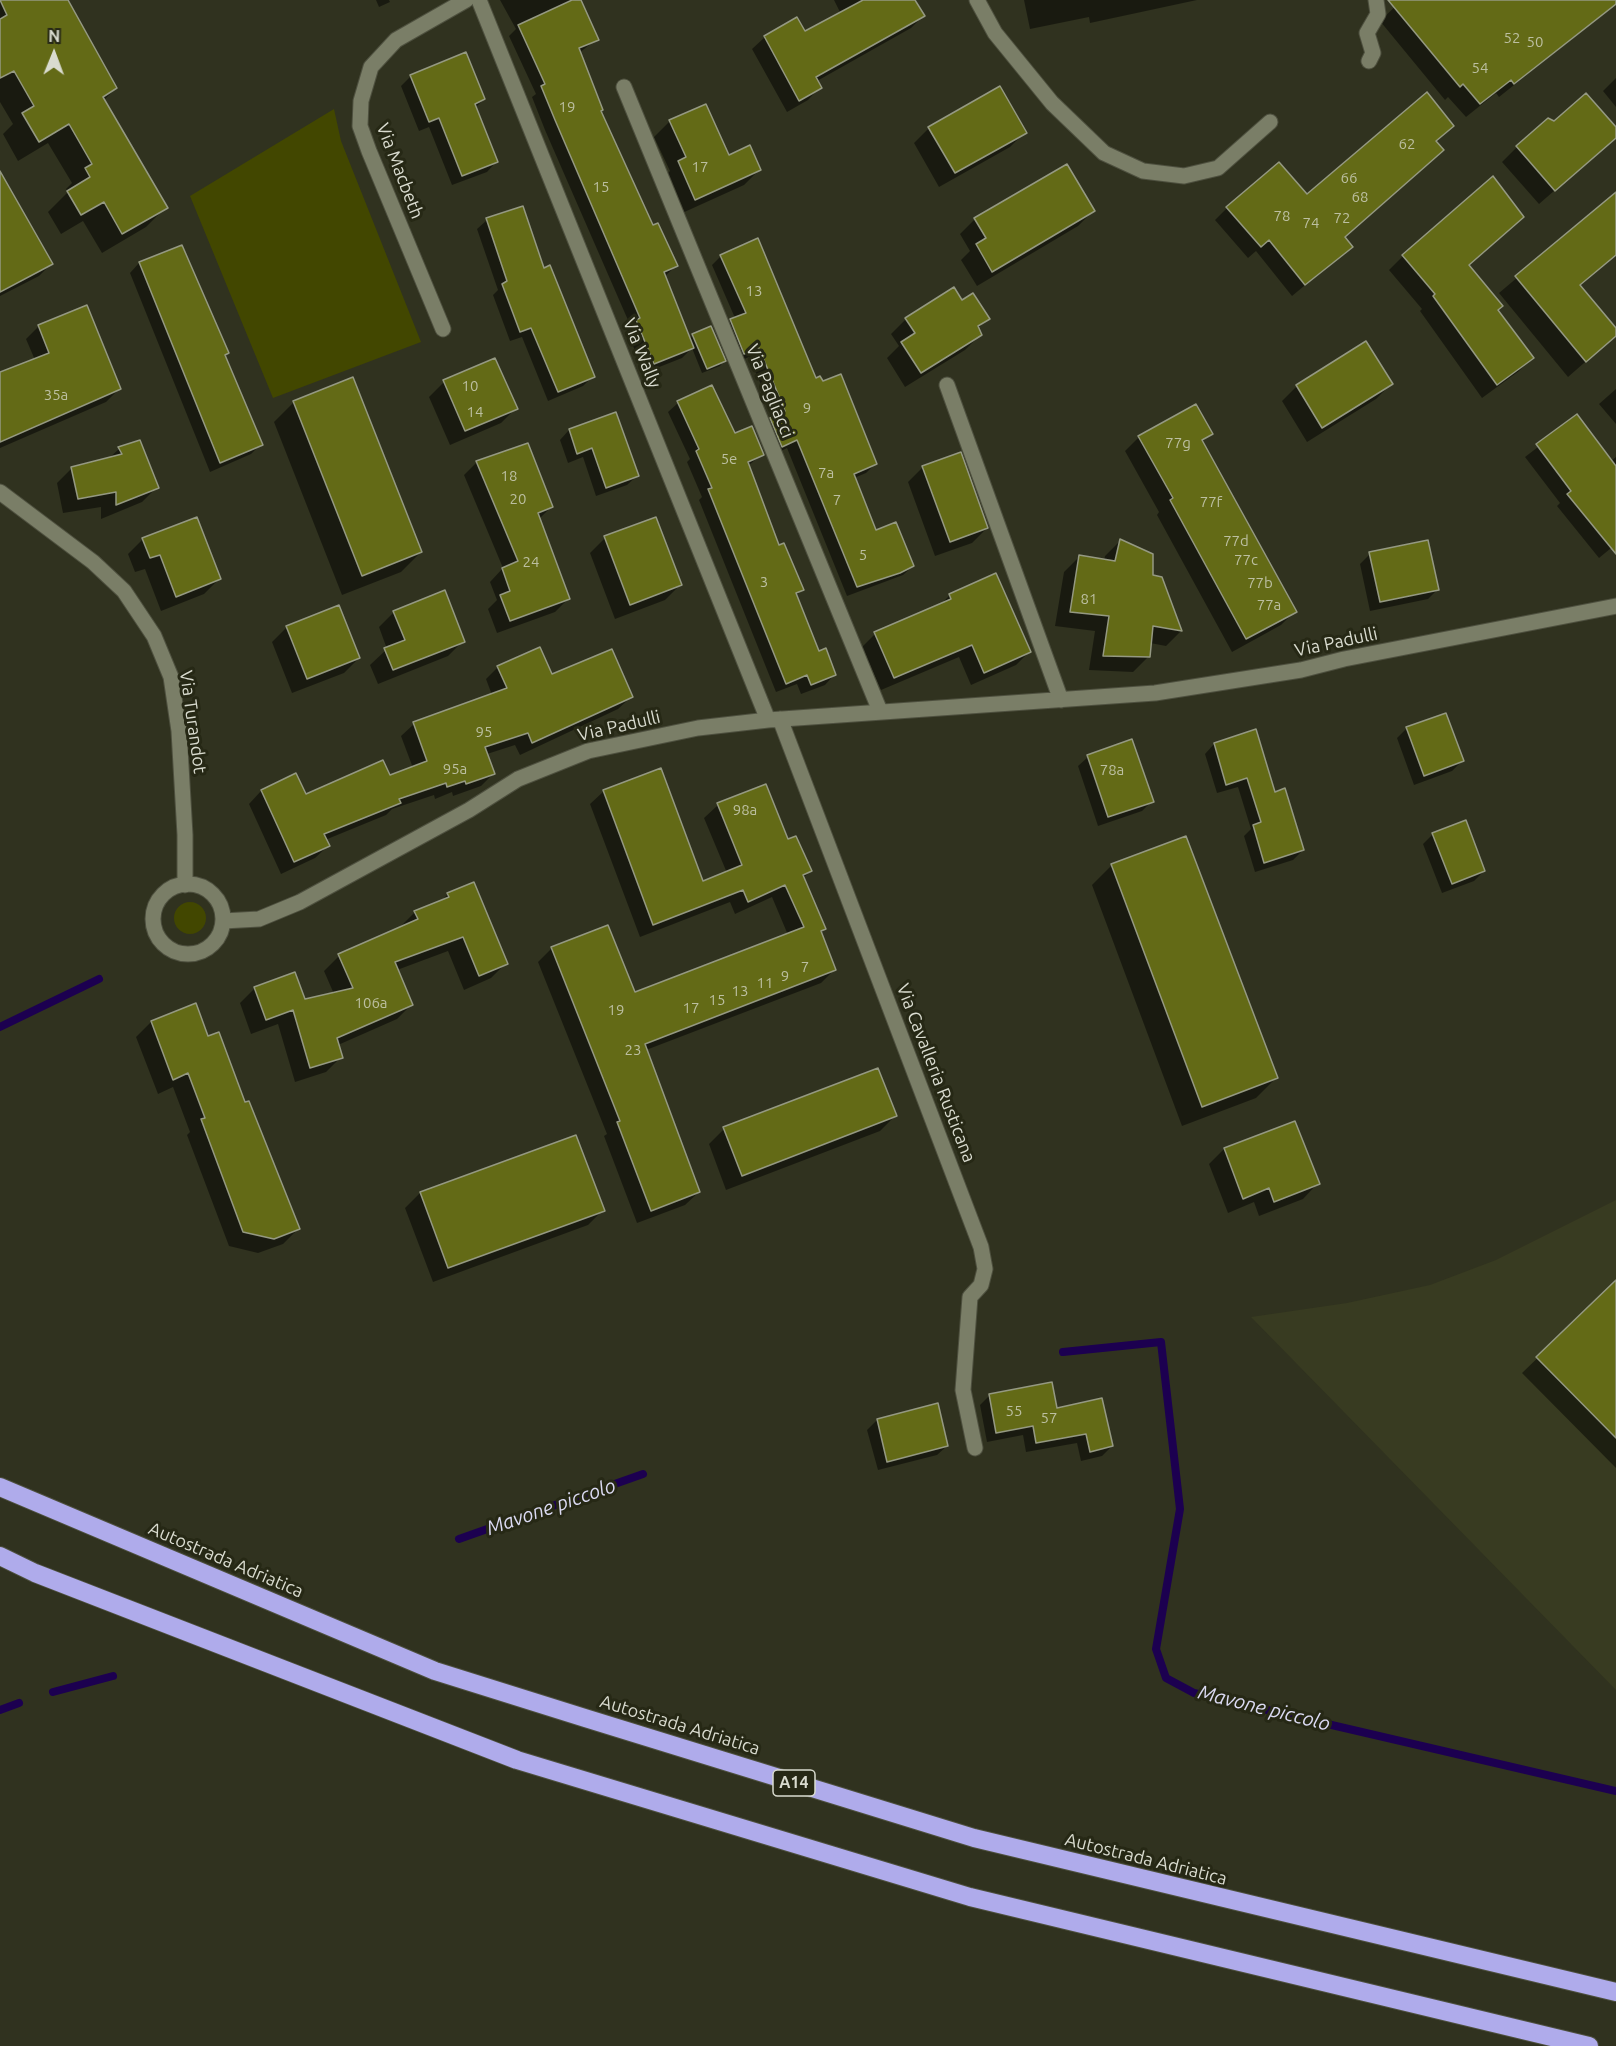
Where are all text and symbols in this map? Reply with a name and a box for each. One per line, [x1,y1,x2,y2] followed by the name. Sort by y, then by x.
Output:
[24,24,84,84] north arrow
[48,27,60,45] text: N
[1504,29,1520,47] house number: 52
[1527,33,1543,51] house number: 50
[1472,59,1488,77] house number: 54
[559,98,575,116] house number: 19
[372,120,428,222] street label: Via Macbeth
[1399,135,1415,153] house number: 62
[692,158,708,176] house number: 17
[1341,169,1357,187] house number: 66
[593,178,609,196] house number: 15
[1352,188,1368,206] house number: 68
[1274,207,1290,225] house number: 78
[1334,209,1350,227] house number: 72
[1303,214,1319,232] house number: 74
[746,282,762,300] house number: 13
[618,315,666,391] street label: Via Wally
[741,341,799,441] street label: Via Pagliacci
[462,377,478,395] house number: 10
[44,386,68,404] house number: 35a
[803,399,811,417] house number: 9
[467,403,483,421] house number: 14
[1165,434,1191,452] house number: 77g
[721,450,737,468] house number: 5e
[818,464,834,482] house number: 7a
[501,467,517,485] house number: 18
[510,490,526,508] house number: 20
[833,491,841,509] house number: 7
[1200,493,1222,511] house number: 77f
[1223,532,1249,550] house number: 77d
[859,546,867,564] house number: 5
[1234,551,1258,569] house number: 77c
[523,553,539,571] house number: 24
[760,573,768,591] house number: 3
[1247,574,1273,592] house number: 77b
[1081,590,1097,608] house number: 81
[1257,596,1281,614] house number: 77a
[1293,623,1379,661] street label: Via Padulli
[175,669,211,775] street label: Via Turandot
[576,706,662,746] street label: Via Padulli
[476,723,492,741] house number: 95
[443,760,467,778] house number: 95a
[1100,761,1124,779] house number: 78a
[733,801,757,819] house number: 98a
[801,958,809,976] house number: 7
[781,967,789,985] house number: 9
[757,974,773,992] house number: 11
[892,981,980,1165] street label: Via Cavalleria Rusticana
[732,982,748,1000] house number: 13
[709,991,725,1009] house number: 15
[354,994,388,1012] house number: 106a
[683,999,699,1017] house number: 17
[608,1001,624,1019] house number: 19
[625,1041,641,1059] house number: 23
[1006,1402,1022,1420] house number: 55
[1041,1409,1057,1427] house number: 57
[483,1474,619,1540] water label: Mavone piccolo
[145,1518,307,1602] street label: Autostrada Adriatica
[1196,1680,1332,1736] water label: Mavone piccolo
[597,1690,763,1760] street label: Autostrada Adriatica
[773,1770,815,1796] road number: A14
[1063,1828,1229,1890] street label: Autostrada Adriatica

